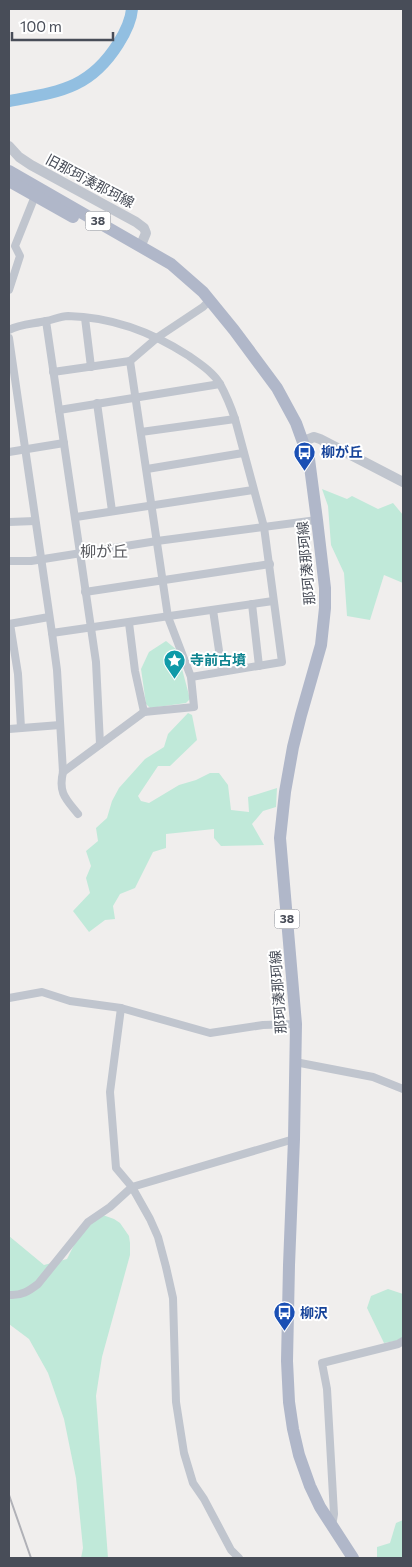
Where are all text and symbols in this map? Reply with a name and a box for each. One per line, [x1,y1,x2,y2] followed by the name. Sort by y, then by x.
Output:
[12,10,114,42] scale bar
[20,17,62,35] text: 100 m
[43,150,137,211] street label: 旧那珂湊那珂線
[86,212,110,230] road number: 38
[293,440,317,471] bus stop icon: 柳が丘
[321,443,363,460] place label: 柳が丘
[293,520,318,606] street label: 那珂湊那珂線
[80,541,128,560] district label: 柳が丘
[162,648,186,679] place icon: 寺前古墳
[190,651,246,668] place label: 寺前古墳
[274,910,300,929] road number: 38
[266,950,289,1035] street label: 那珂湊那珂線
[272,1301,296,1332] bus stop icon: 柳沢
[300,1304,328,1321] place label: 柳沢

